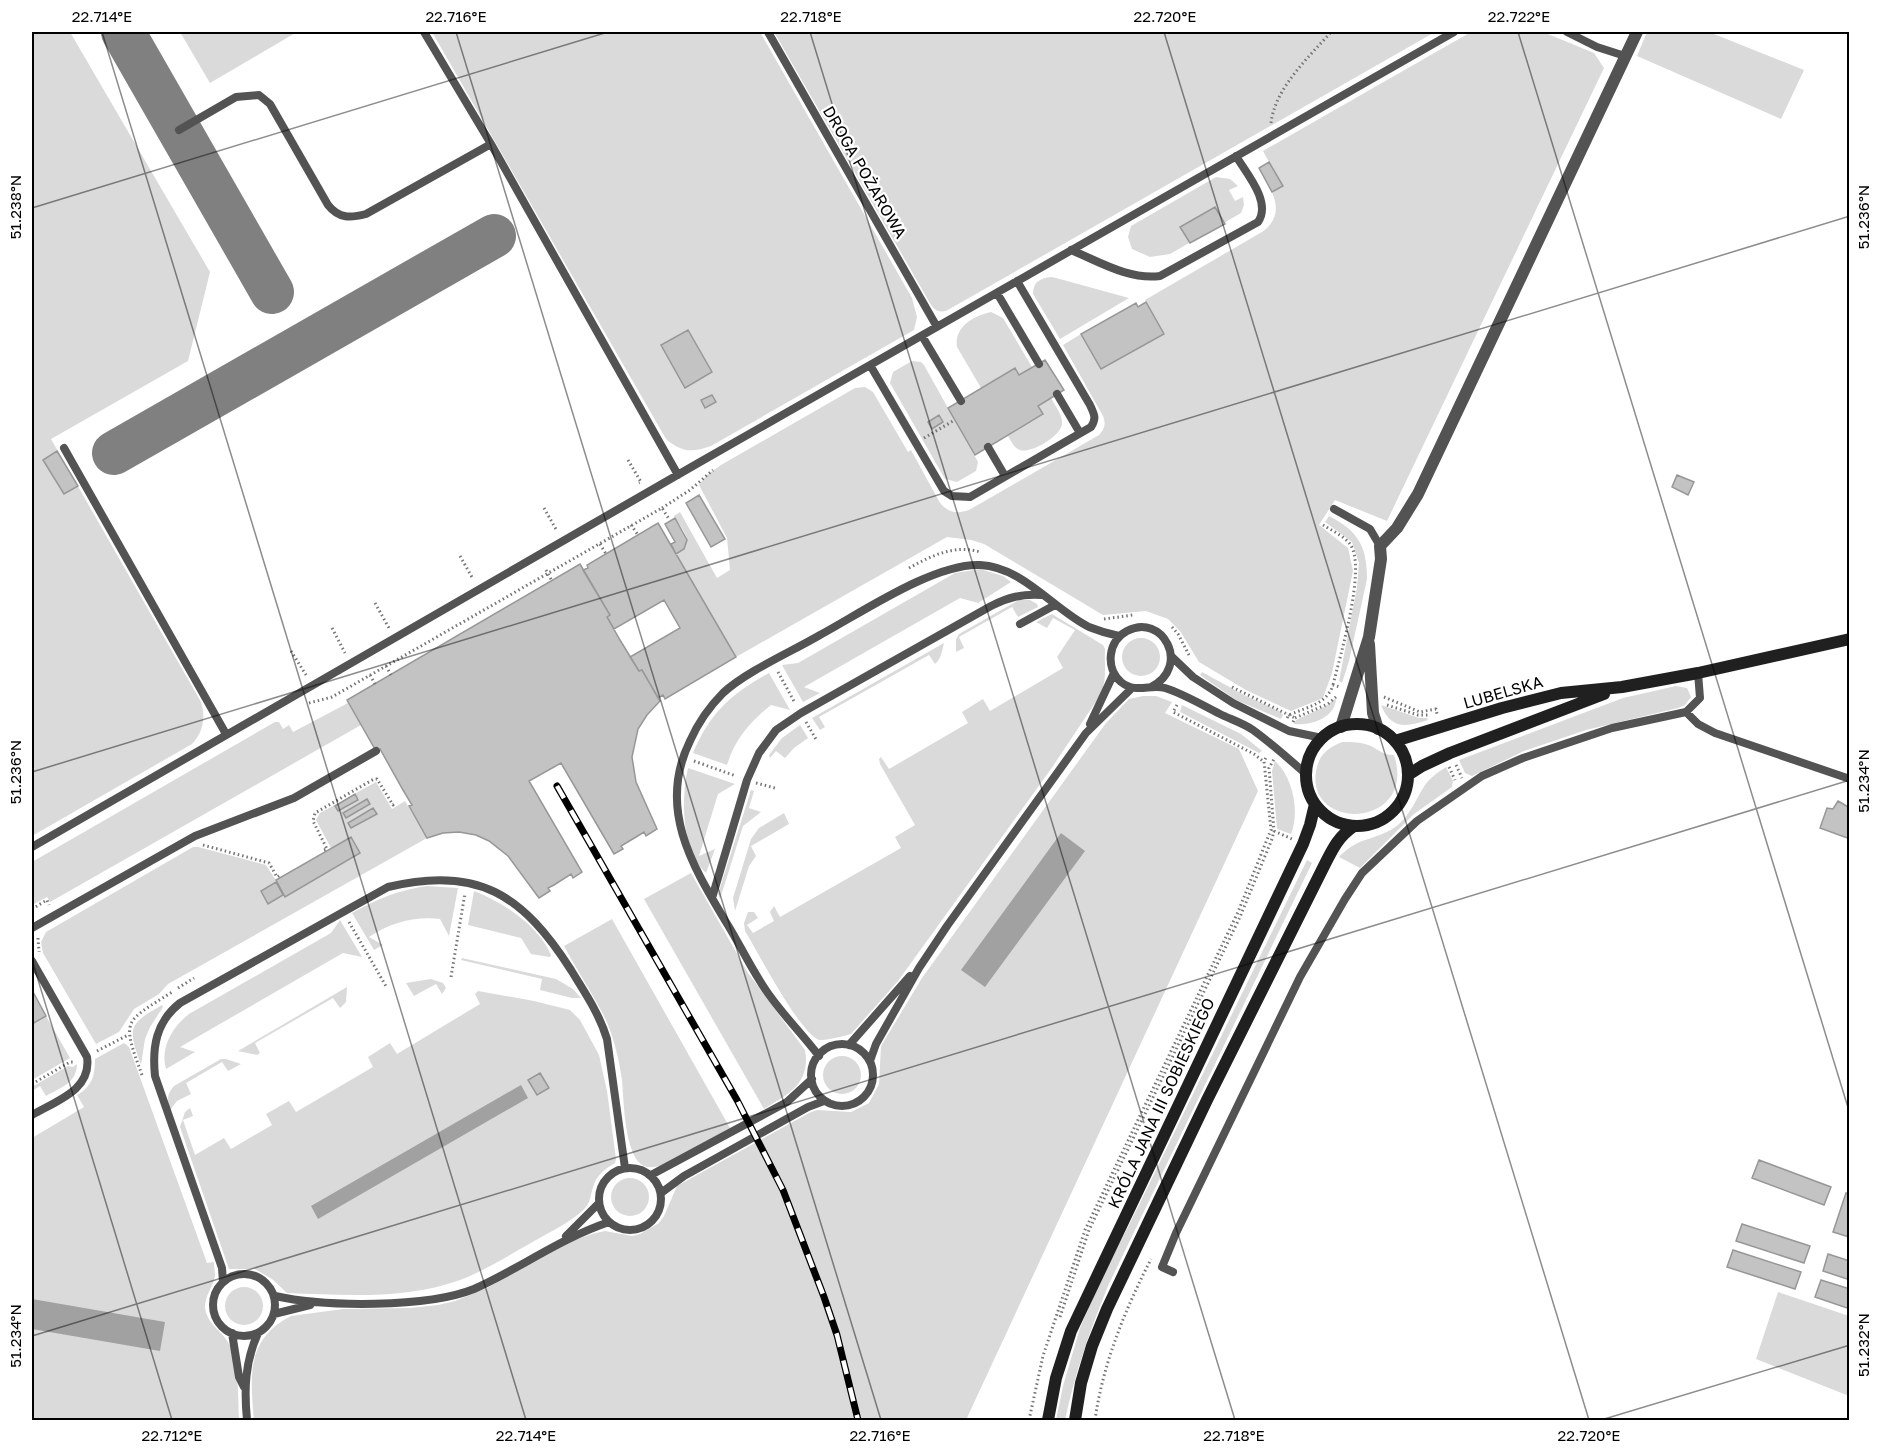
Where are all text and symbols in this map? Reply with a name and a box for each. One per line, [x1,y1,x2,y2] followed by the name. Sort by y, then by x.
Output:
[72,7,132,25] text: 22.714°E
[425,7,487,25] text: 22.716°E
[780,7,842,25] text: 22.718°E
[1134,7,1196,25] text: 22.720°E
[1488,7,1550,25] text: 22.722°E
[819,102,911,242] street label: DROGA POŻAROWA
[6,175,24,239] text: 51.238°N
[1854,185,1872,249] text: 51.236°N
[1461,671,1545,713] street label: LUBELSKA
[6,740,24,804] text: 51.236°N
[1854,749,1872,813] text: 51.234°N
[1103,995,1219,1211] street label: KRÓLA JANA III SOBIESKIEGO
[6,1304,24,1368] text: 51.234°N
[1854,1313,1872,1377] text: 51.232°N
[142,1426,202,1444] text: 22.712°E
[496,1426,556,1444] text: 22.714°E
[849,1426,911,1444] text: 22.716°E
[1203,1426,1265,1444] text: 22.718°E
[1558,1426,1620,1444] text: 22.720°E

